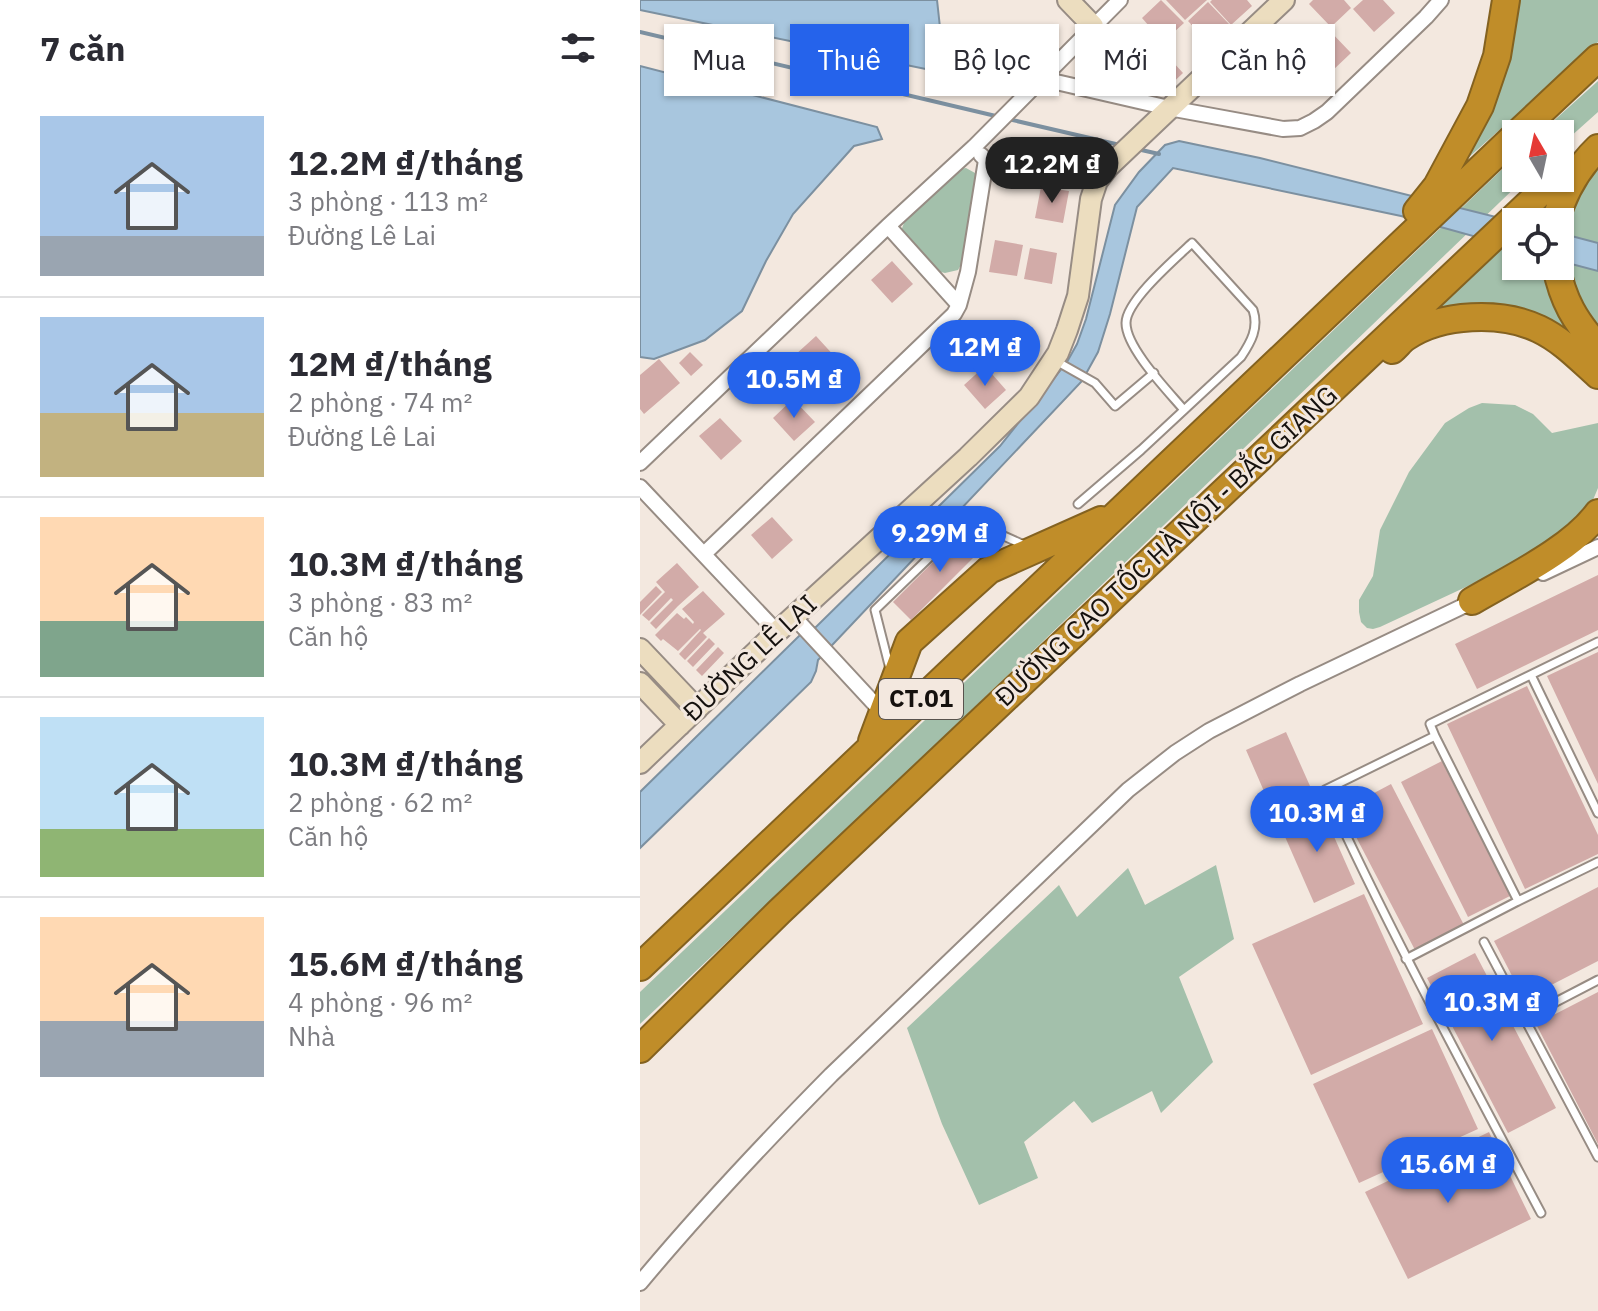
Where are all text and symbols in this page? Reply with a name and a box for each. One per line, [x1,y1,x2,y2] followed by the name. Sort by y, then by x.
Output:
[664,24,774,96] chip: Mua
[790,24,909,96] chip: Thuê
[925,24,1059,96] chip: Bộ lọc
[1075,24,1176,96] chip: Mới
[1192,24,1335,96] chip: Căn hộ
[40,26,126,70] text: 7 căn
[556,26,600,70] icon: filters
[1502,120,1574,192] north arrow
[1502,120,1574,280] map controls
[978,137,1126,205] pin: 12.2M ₫
[288,140,523,184] text: 12.2M ₫/tháng
[1003,146,1101,180] text: 12.2M ₫
[104,148,200,244] icon: home
[288,184,488,218] text: 3 phòng · 113 m²
[1502,208,1574,280] button: locate
[288,218,436,252] text: Đường Lê Lai
[929,320,1041,388] pin: 12M ₫
[948,329,1022,363] text: 12M ₫
[288,341,492,385] text: 12M ₫/tháng
[104,349,200,445] icon: home
[720,352,868,420] pin: 10.5M ₫
[745,361,843,395] text: 10.5M ₫
[986,376,1344,713] street label: ĐƯỜNG CAO TỐC HÀ NỘI - BẮC GIANG
[288,385,472,419] text: 2 phòng · 74 m²
[288,419,436,453] text: Đường Lê Lai
[866,506,1014,574] pin: 9.29M ₫
[891,515,989,549] text: 9.29M ₫
[288,541,523,585] text: 10.3M ₫/tháng
[104,549,200,645] icon: home
[288,585,472,619] text: 3 phòng · 83 m²
[675,587,823,728] street label: ĐƯỜNG LÊ LAI
[288,619,368,653] text: Căn hộ
[879,679,963,719] road number: CT.01
[288,741,523,785] text: 10.3M ₫/tháng
[104,749,200,845] icon: home
[288,785,472,819] text: 2 phòng · 62 m²
[1243,786,1391,854] pin: 10.3M ₫
[1268,795,1366,829] text: 10.3M ₫
[288,819,368,853] text: Căn hộ
[288,941,523,985] text: 15.6M ₫/tháng
[104,949,200,1045] icon: home
[1418,975,1566,1043] pin: 10.3M ₫
[1443,984,1541,1018] text: 10.3M ₫
[288,985,472,1019] text: 4 phòng · 96 m²
[288,1019,335,1053] text: Nhà
[1374,1137,1522,1205] pin: 15.6M ₫
[1399,1146,1497,1180] text: 15.6M ₫

